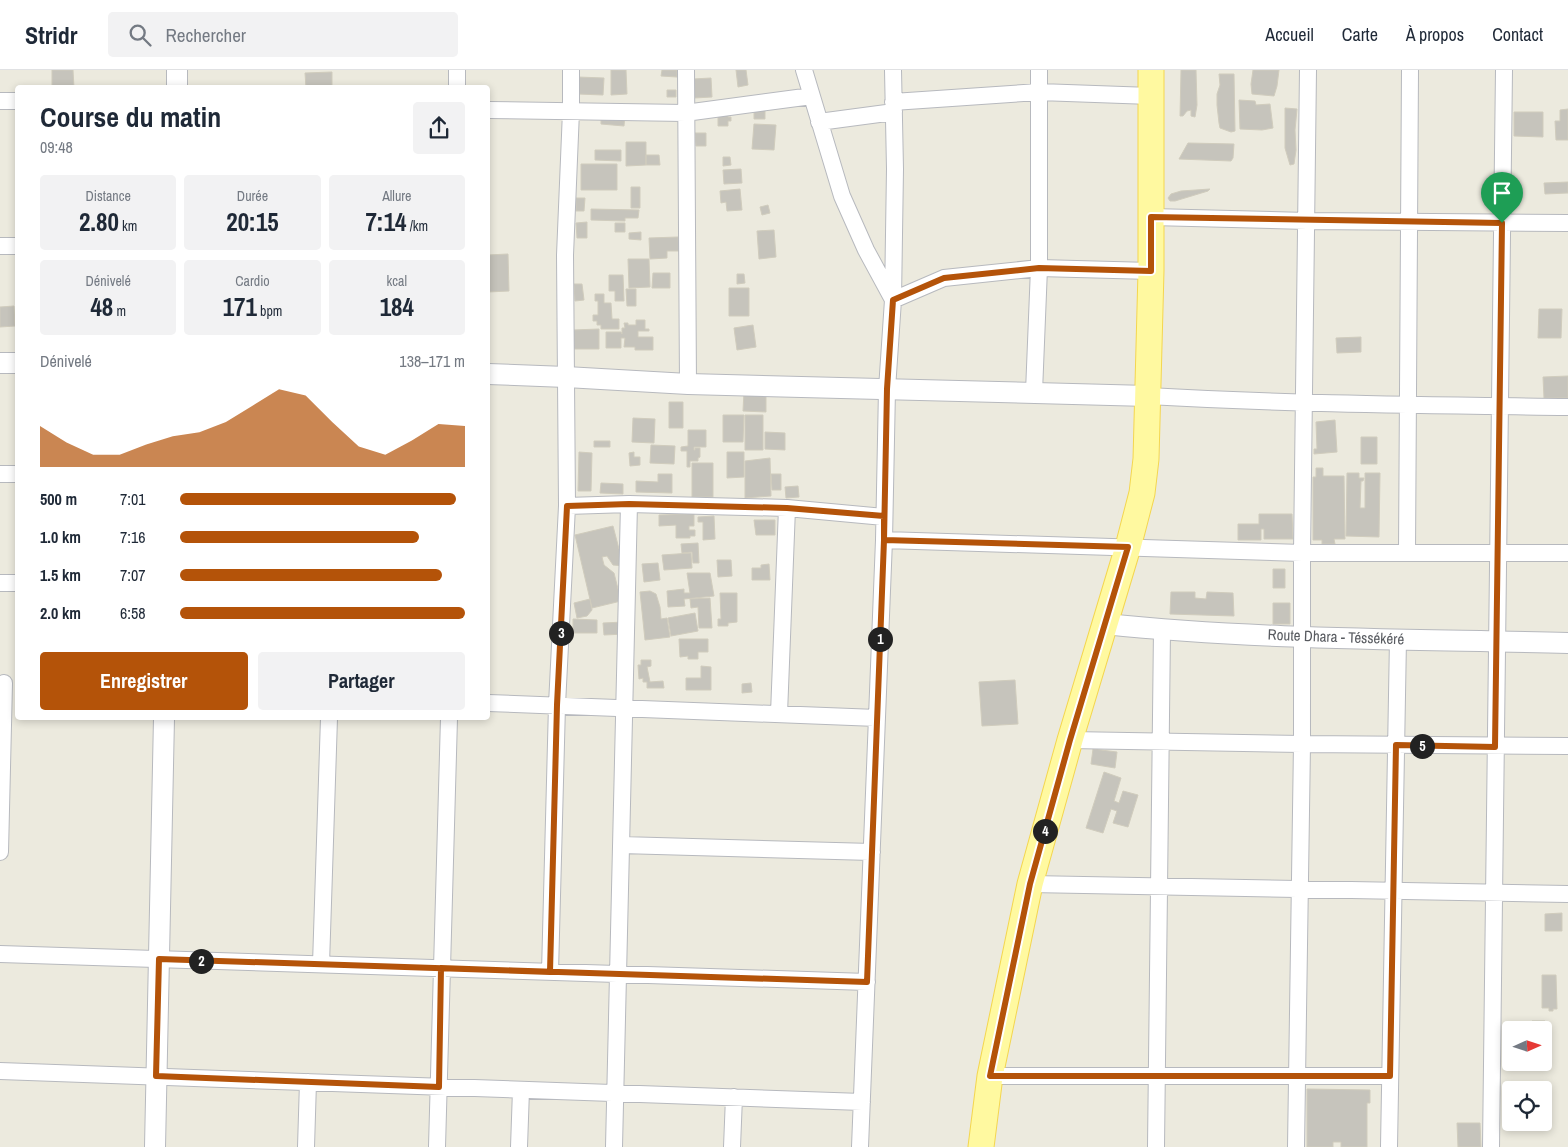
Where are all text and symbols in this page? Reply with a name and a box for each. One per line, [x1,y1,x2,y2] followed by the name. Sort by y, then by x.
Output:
[108,12,458,57] search box
[25,19,78,51] text: Stridr
[126,21,154,49] icon: search
[166,22,246,48] text: Rechercher
[1265,22,1314,47] text: Accueil
[1342,22,1378,47] text: Carte
[1406,22,1464,47] text: À propos
[1492,22,1543,47] text: Contact
[40,98,221,136] text: Course du matin
[413,102,465,154] button: share
[40,136,73,158] text: 09:48
[1481,172,1523,223] pin
[1488,179,1516,207] icon: arrive
[86,187,131,205] text: Distance
[237,187,268,205] text: Durée
[382,187,412,205] text: Allure
[79,205,119,239] text: 2.80
[226,205,279,239] text: 20:15
[365,205,406,239] text: 7:14
[119,217,137,235] text: km
[406,217,428,235] text: /km
[86,272,131,290] text: Dénivelé
[235,272,270,290] text: Cardio
[387,272,407,290] text: kcal
[90,290,113,324] text: 48
[223,290,257,324] text: 171
[380,290,414,324] text: 184
[113,302,126,320] text: m
[257,302,282,320] text: bpm
[40,350,92,372] text: Dénivelé
[399,350,465,372] text: 138–171 m
[40,488,77,510] text: 500 m
[120,488,146,510] text: 7:01
[40,526,81,548] text: 1.0 km
[120,526,146,548] text: 7:16
[40,564,81,586] text: 1.5 km
[120,564,146,586] text: 7:07
[40,602,81,624] text: 2.0 km
[120,602,146,624] text: 6:58
[548,620,574,646] pin: 3
[558,624,565,642] text: 3
[1267,624,1405,649] street label: Route Dhara - Téssékéré
[868,626,892,652] pin: 1
[877,630,884,648] text: 1
[40,652,248,710] button: Enregistrer
[258,652,465,710] button: Partager
[1410,734,1434,758] pin: 5
[1419,737,1426,755] text: 5
[1032,818,1058,844] pin: 4
[1042,822,1049,840] text: 4
[188,948,214,974] pin: 2
[198,952,205,970] text: 2
[1502,1021,1552,1071] north arrow
[1502,1021,1552,1131] map controls
[1502,1081,1552,1131] button: locate

